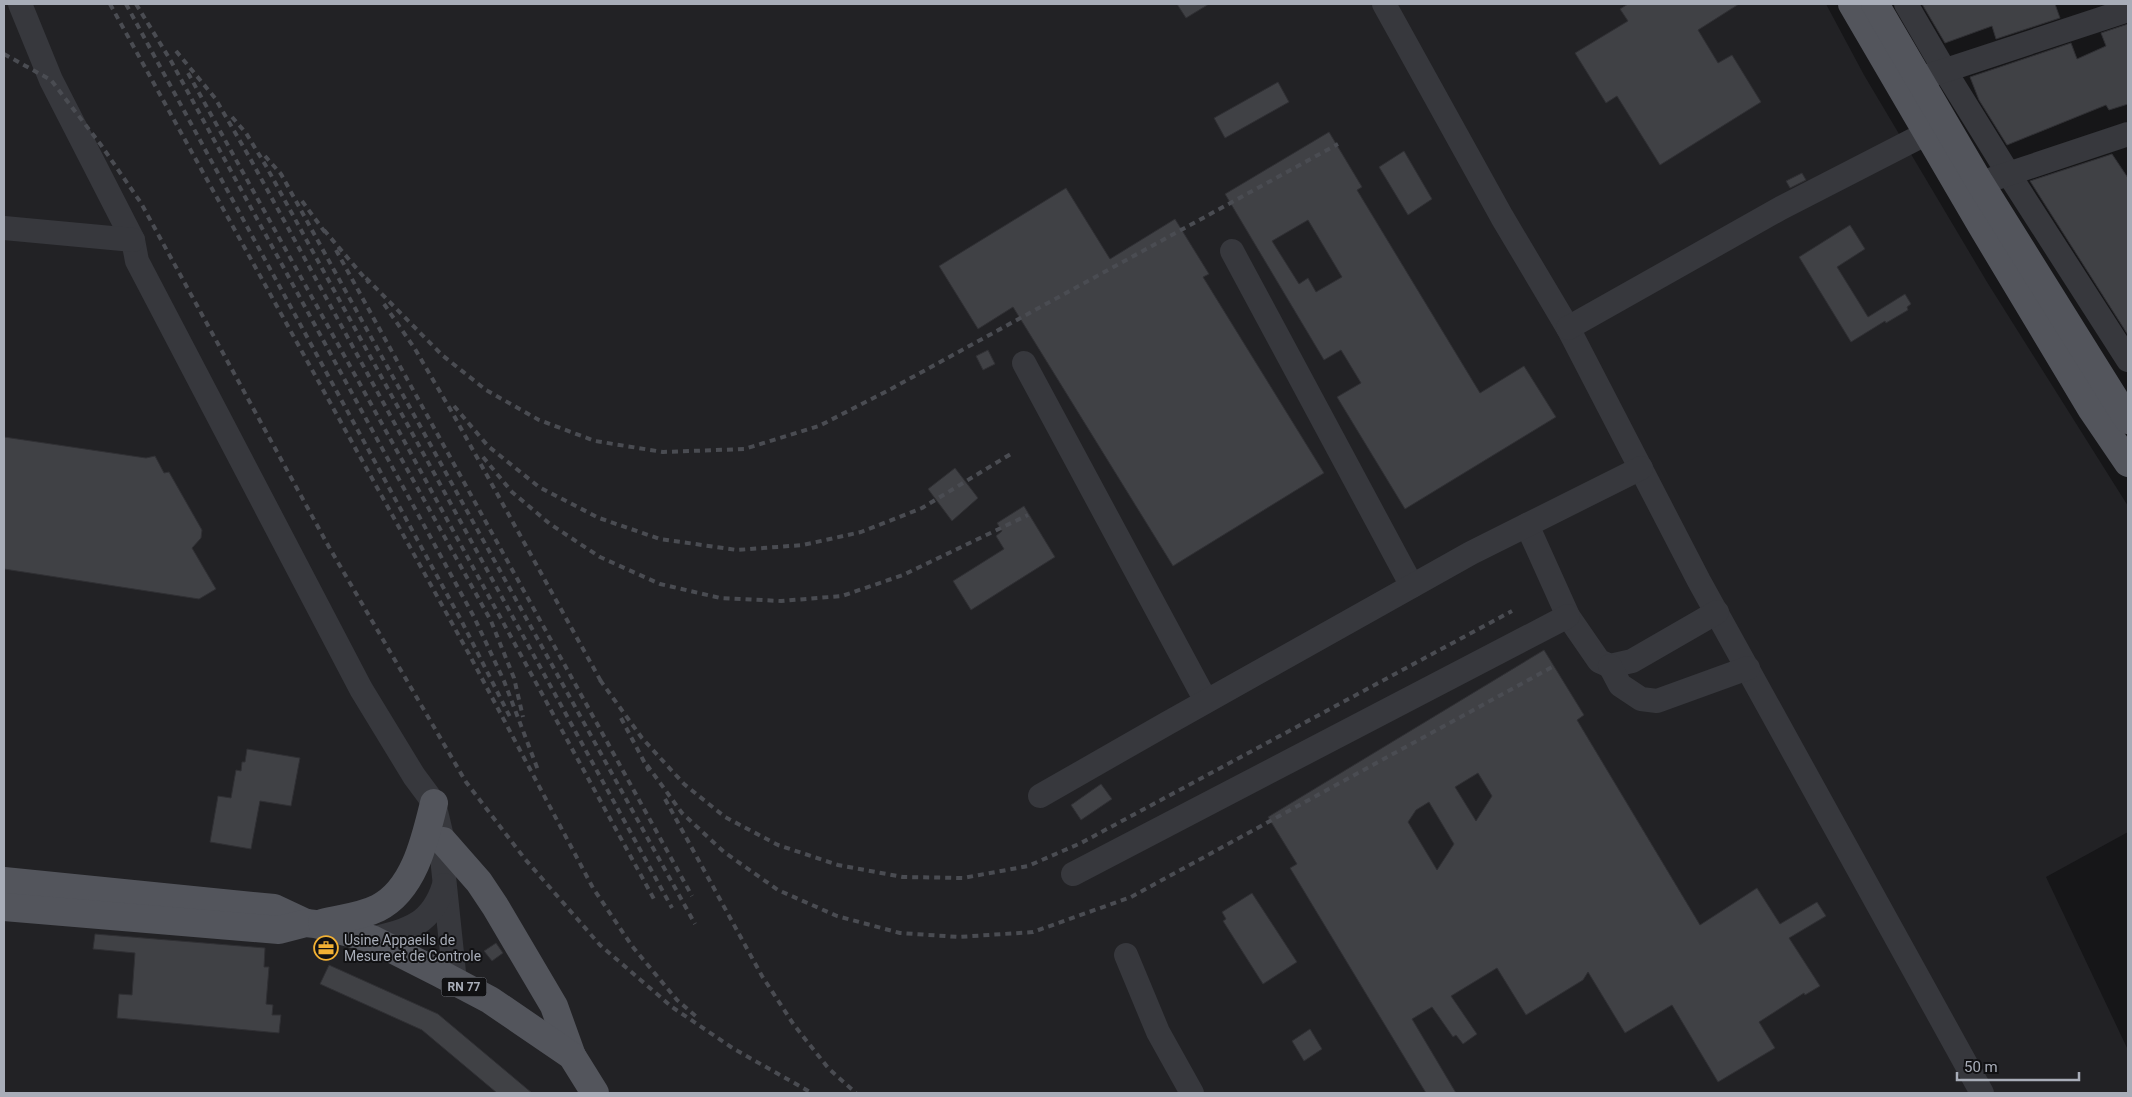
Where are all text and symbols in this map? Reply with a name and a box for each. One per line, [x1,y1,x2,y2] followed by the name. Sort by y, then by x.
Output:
[344,932,481,964] place label: Usine Appaeils de Mesure et de Controle
[313,935,339,961] office icon: Usine Appaeils de Mesure et de Controle
[442,978,486,996] road number: RN 77
[1957,1050,2080,1082] scale bar
[1964,1058,1998,1076] text: 50 m

